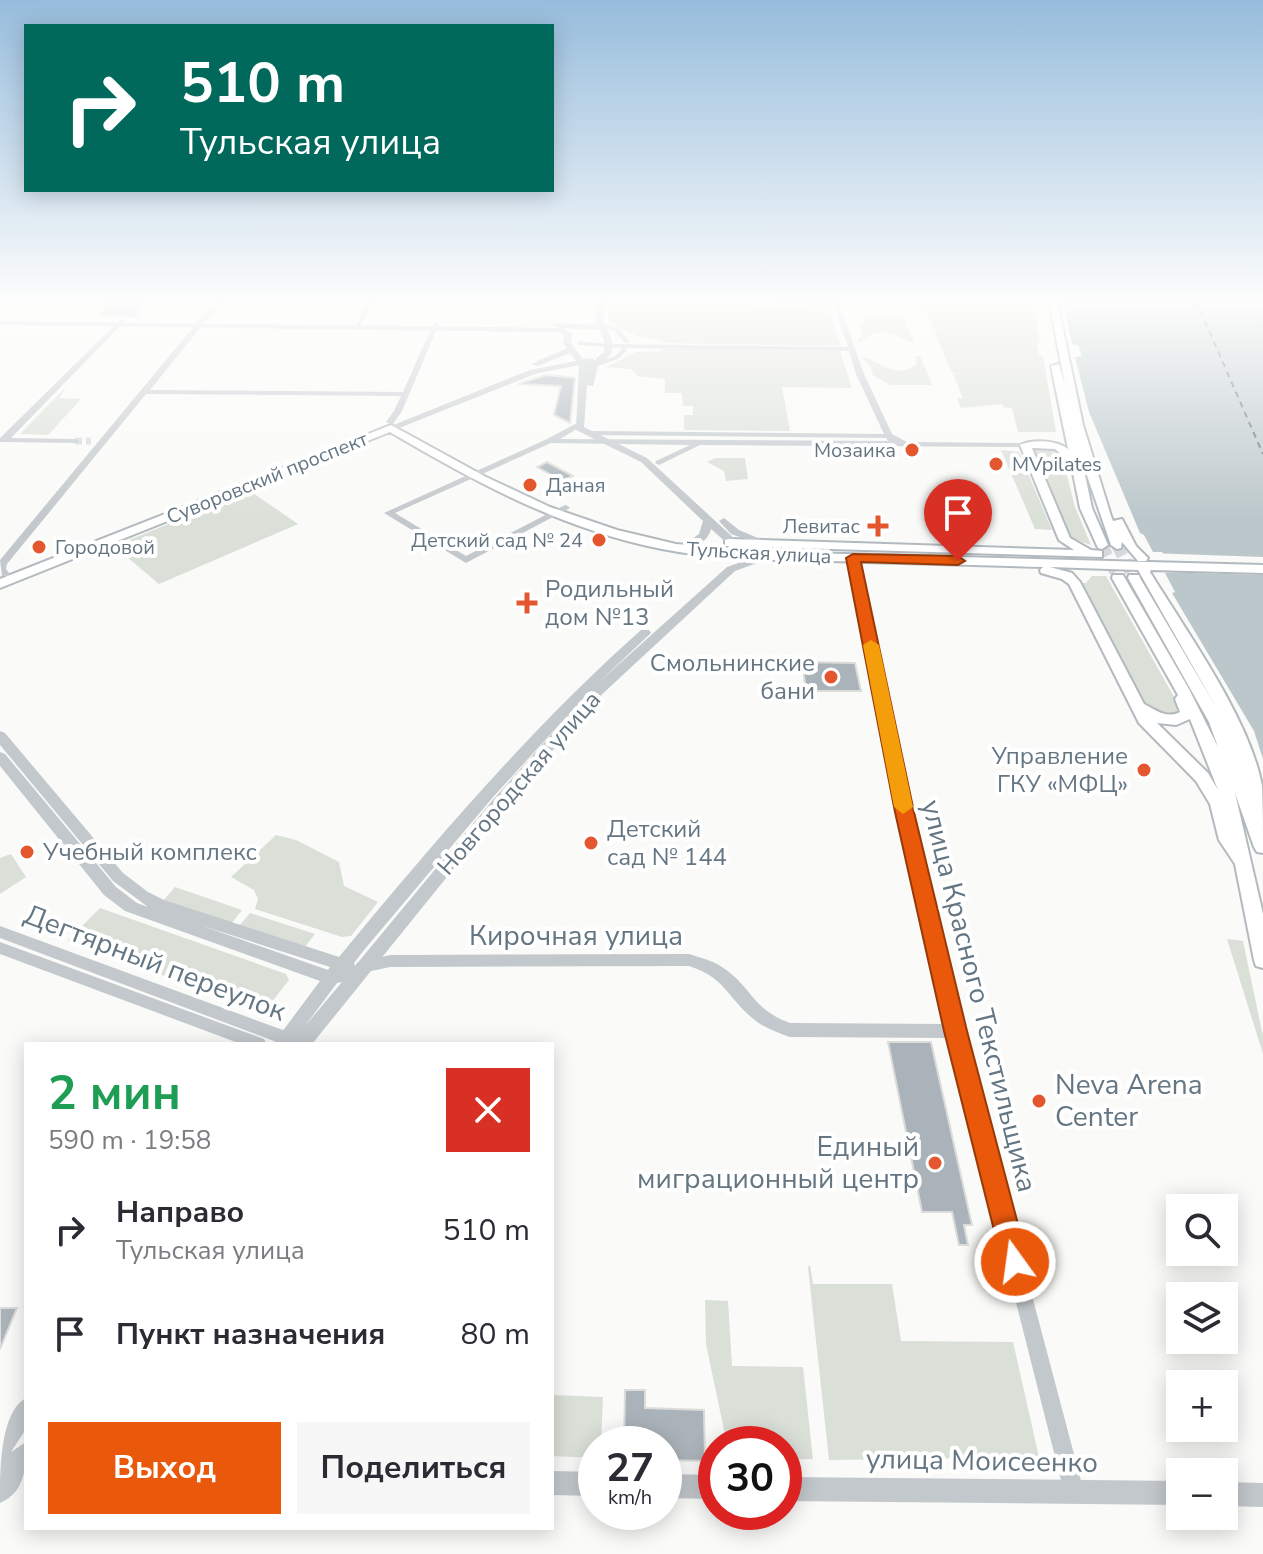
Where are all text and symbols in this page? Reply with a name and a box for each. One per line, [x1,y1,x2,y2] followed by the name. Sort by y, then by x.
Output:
[180,45,345,122] text: 510 m
[48,56,152,160] icon: right
[180,118,441,167] text: Тульская улица
[162,425,372,531] street label: Суворовский проспект
[814,437,896,464] place label: Мозаика
[903,441,921,459] marker: Мозаика
[1012,451,1102,478] place label: MVpilates
[987,455,1005,473] marker: MVpilates
[546,472,606,499] place label: Даная
[521,476,539,494] marker: Даная
[924,479,992,561] pin
[936,491,980,535] icon: arrive
[783,513,860,540] place label: Левитас
[867,515,889,537] marker: Левитас
[411,527,583,554] place label: Детский сад № 24
[590,531,608,549] marker: Детский сад № 24
[55,534,155,561] place label: Городовой
[686,536,832,570] street label: Тульская улица
[30,538,48,556] marker: Городовой
[545,573,674,633] place label: Родильный дом №13
[516,592,538,614] marker: Родильный дом №13
[650,647,815,707] place label: Смольнинские бани
[822,668,840,686] marker: Смольнинские бани
[430,684,608,882] street label: Новгородская улица
[991,740,1128,800] place label: Управление ГКУ «МФЦ»
[1135,761,1153,779] marker: Управление ГКУ «МФЦ»
[912,796,1046,1196] street label: улица Красного Текстильщика
[607,813,727,873] place label: Детский сад № 144
[582,834,600,852] marker: Детский сад № 144
[42,836,257,868] place label: Учебный комплекс
[18,843,36,861] marker: Учебный комплекс
[19,896,292,1031] street label: Дегтярный переулок
[469,917,683,955] street label: Кирочная улица
[48,1060,181,1126] text: 2 мин
[1055,1066,1203,1136] place label: Neva Arena Center
[446,1068,530,1152] button: close
[1030,1092,1048,1110] marker: Neva Arena Center
[48,1123,211,1158] text: 590 m · 19:58
[637,1128,919,1198] place label: Единый миграционный центр
[926,1154,944,1172] marker: Единый миграционный центр
[116,1192,244,1233] text: Направо
[1166,1194,1238,1530] map controls
[1166,1194,1238,1266] button: search
[48,1208,92,1252] icon: right
[443,1210,530,1251] text: 510 m
[973,1220,1057,1304] position arrow
[116,1233,305,1268] text: Тульская улица
[1166,1282,1238,1354] button: layers
[48,1312,92,1356] icon: arrive
[116,1314,385,1355] text: Пункт назначения
[461,1314,530,1355] text: 80 m
[1166,1370,1238,1442] button: +
[48,1422,281,1514] button: Выход
[297,1422,530,1514] button: Поделиться
[698,1426,802,1530] speed limit sign: 30
[866,1440,1098,1482] street label: улица Моисеенко
[606,1441,654,1495] text: 27
[1166,1458,1238,1530] button: −
[608,1484,652,1511] text: km/h

